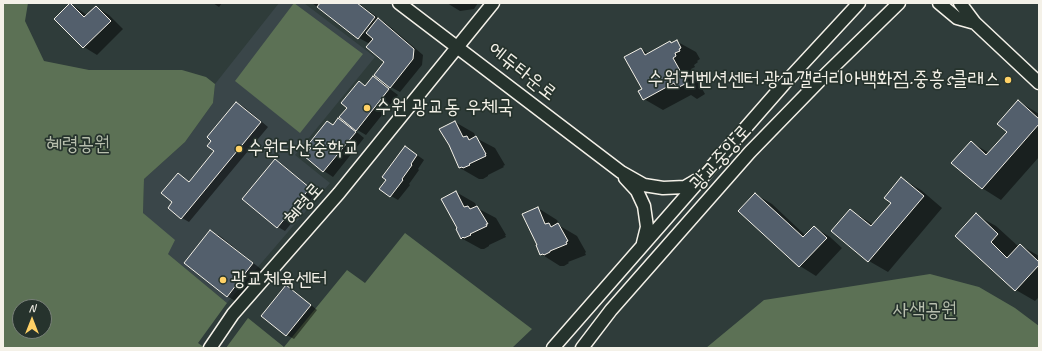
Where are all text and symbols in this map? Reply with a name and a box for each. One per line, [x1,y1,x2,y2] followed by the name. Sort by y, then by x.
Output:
[483,38,561,106] street label: 에듀타운로
[647,68,1000,92] place label: 수원컨벤션센터.광교갤러리아백화점.중흥s클래스
[1003,75,1013,85] marker: 수원컨벤션센터.광교갤러리아백화점.중흥s클래스
[375,96,513,120] place label: 수원 광교동 우체국
[362,103,372,113] marker: 수원 광교동 우체국
[685,120,757,196] street label: 광교중앙로
[46,133,110,157] park label: 혜령공원
[247,137,360,161] place label: 수원다산중학교
[234,144,244,154] marker: 수원다산중학교
[279,178,329,230] street label: 혜령로
[231,268,328,292] place label: 광교체육센터
[218,275,228,285] marker: 광교체육센터
[12,299,52,339] north arrow
[893,299,957,323] park label: 사색공원
[29,301,35,315] text: N

